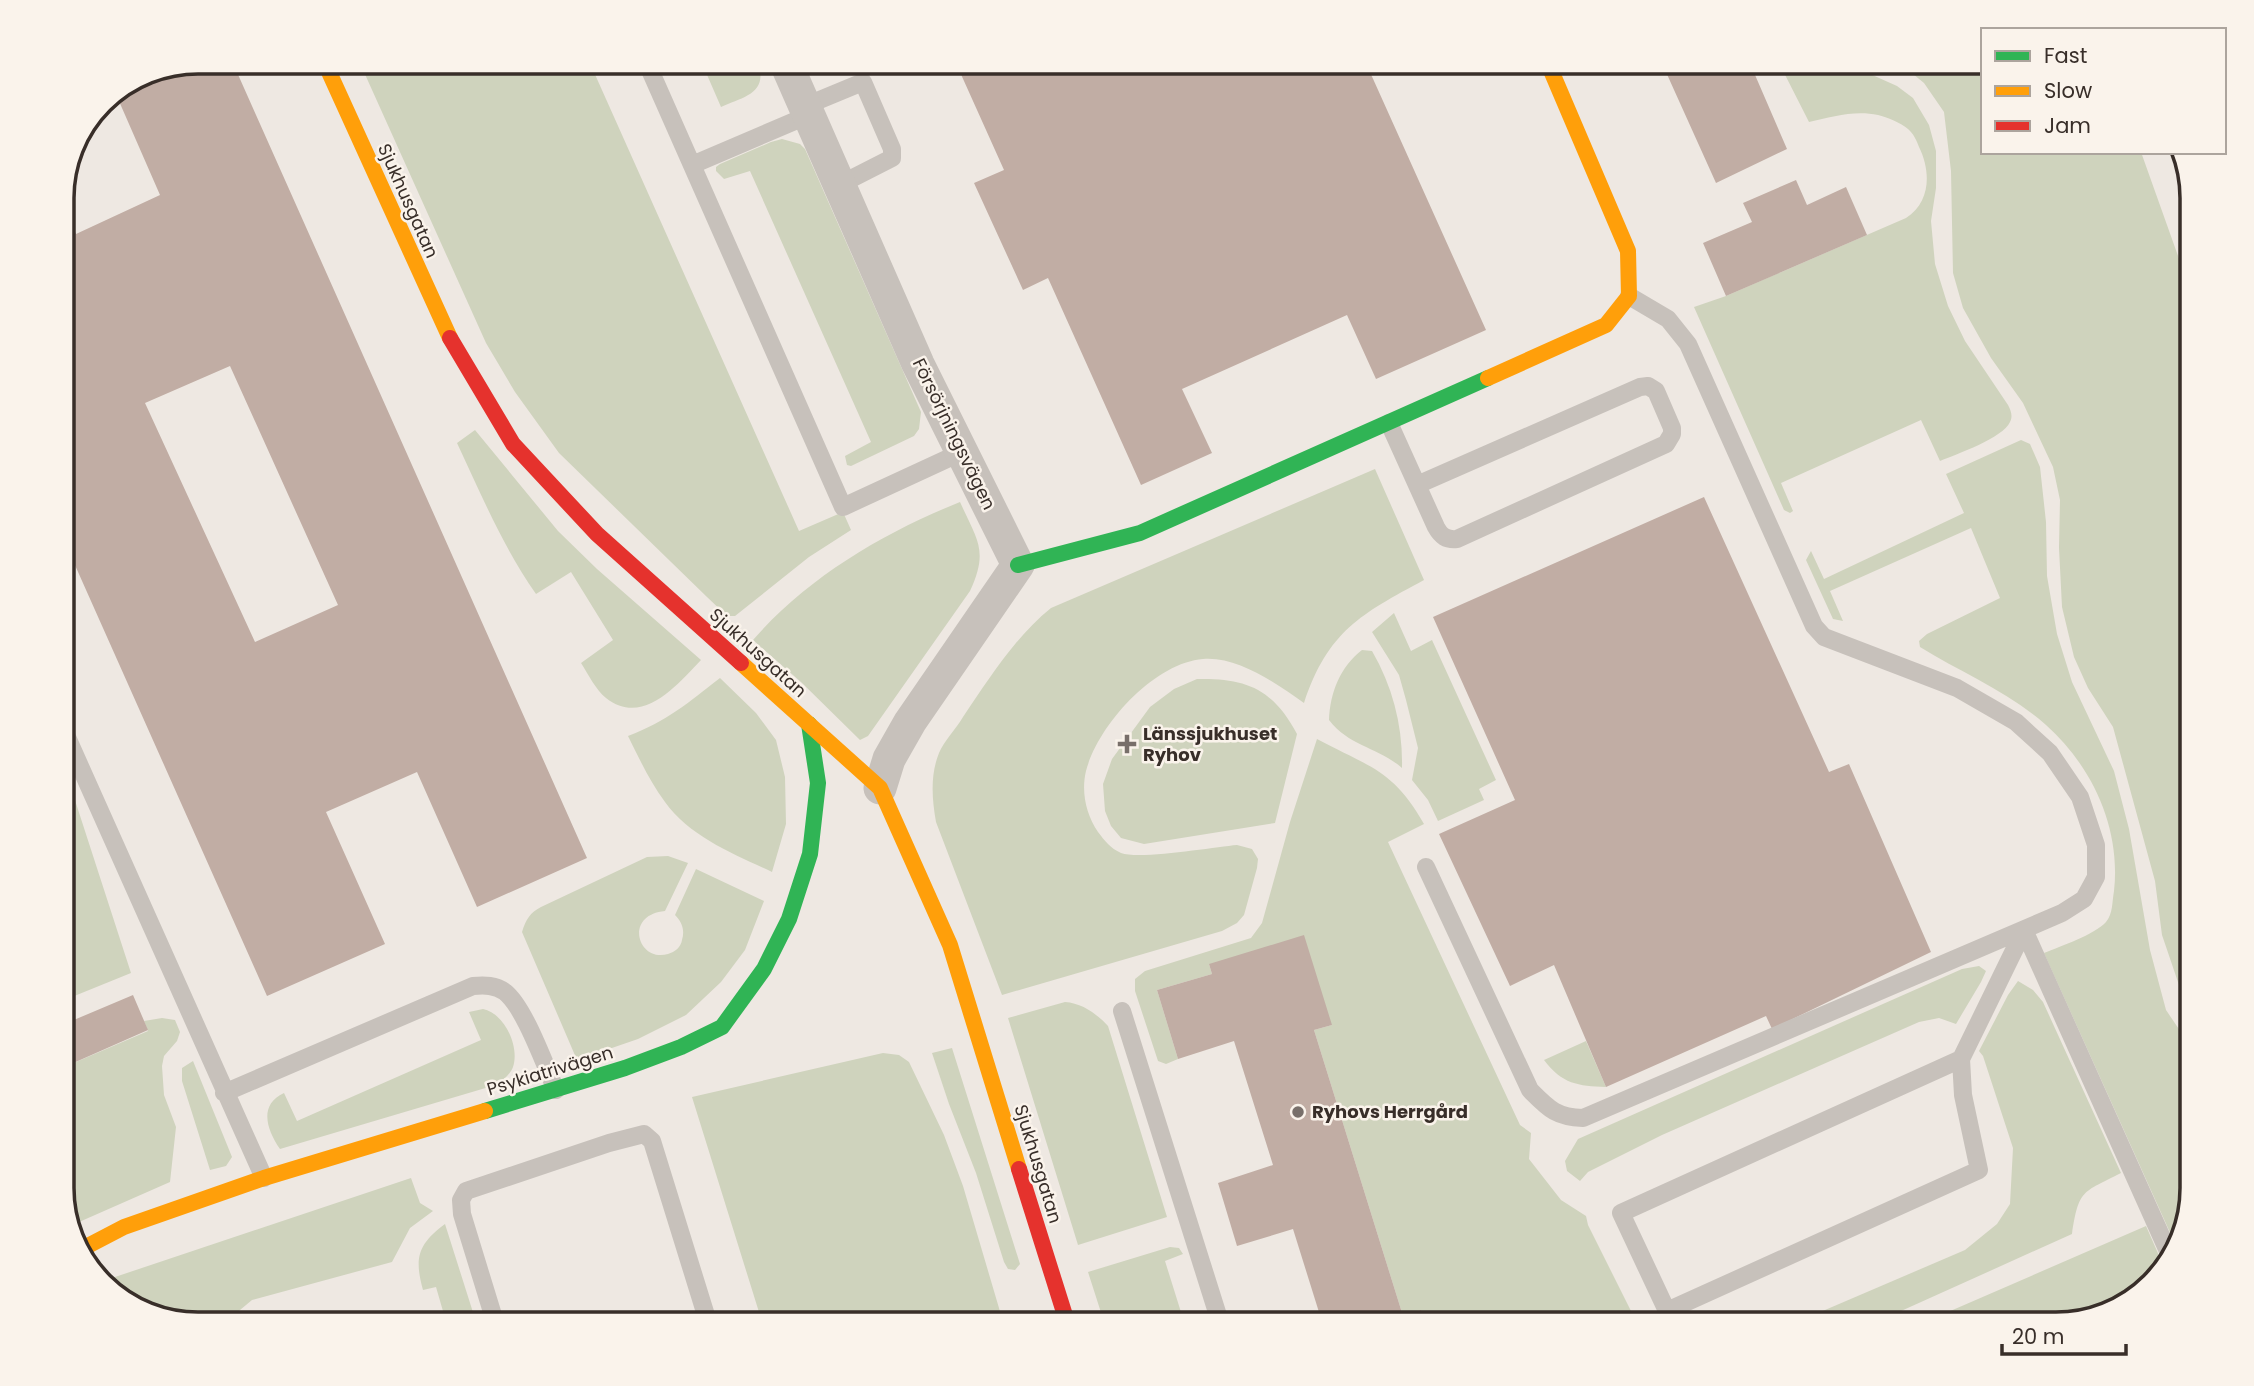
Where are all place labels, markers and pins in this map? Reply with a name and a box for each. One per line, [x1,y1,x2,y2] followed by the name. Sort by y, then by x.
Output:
[1143,721,1277,767] place label: Länssjukhuset Ryhov
[1117,734,1137,754] marker: Länssjukhuset Ryhov
[1312,1099,1468,1124] place label: Ryhovs Herrgård
[1290,1104,1306,1120] marker: Ryhovs Herrgård

